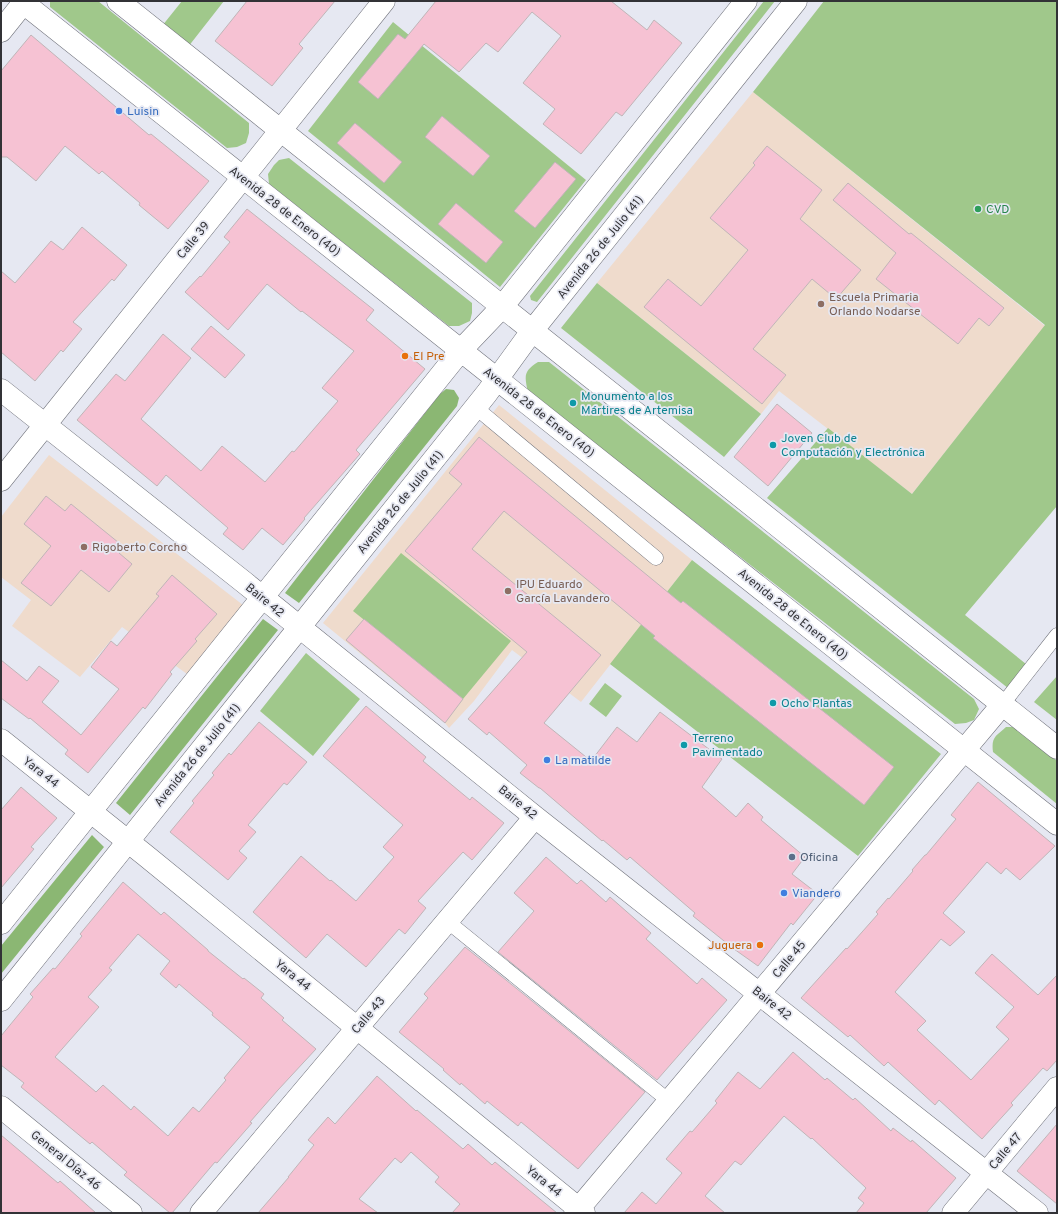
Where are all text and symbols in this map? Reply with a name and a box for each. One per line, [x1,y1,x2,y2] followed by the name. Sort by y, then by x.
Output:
[127,104,159,120] place label: Luisin
[114,106,124,116] marker: Luisin
[225,163,343,260] street label: Avenida 28 de Enero (40)
[554,193,647,303] street label: Avenida 26 de Julio (41)
[986,202,1009,218] place label: CVD
[973,204,983,214] marker: CVD
[174,219,214,263] street label: Calle 39
[829,290,920,320] place label: Escuela Primaria Orlando Nodarse
[816,299,826,309] marker: Escuela Primaria Orlando Nodarse
[413,349,445,365] place label: El Pre
[400,351,410,361] marker: El Pre
[479,364,597,461] street label: Avenida 28 de Enero (40)
[581,389,693,419] place label: Monumento a los Mártires de Artemisa
[568,398,578,408] marker: Monumento a los Mártires de Artemisa
[781,431,925,461] place label: Joven Club de Computación y Electrónica
[768,440,778,450] marker: Joven Club de Computación y Electrónica
[354,448,447,558] street label: Avenida 26 de Julio (41)
[92,540,187,556] place label: Rigoberto Corcho
[79,542,89,552] marker: Rigoberto Corcho
[734,565,851,664] street label: Avenida 28 de Enero (40)
[516,577,610,607] place label: IPU Eduardo García Lavandero
[242,580,287,621] street label: Baire 42
[503,586,513,596] marker: IPU Eduardo García Lavandero
[781,696,852,712] place label: Ocho Plantas
[768,698,778,708] marker: Ocho Plantas
[151,701,244,811] street label: Avenida 26 de Julio (41)
[692,731,763,761] place label: Terreno Pavimentado
[679,740,689,750] marker: Terreno Pavimentado
[555,753,611,769] place label: La matilde
[19,754,62,792] street label: Yara 44
[542,755,552,765] marker: La matilde
[495,782,540,823] street label: Baire 42
[800,850,838,866] place label: Oficina
[787,852,797,862] marker: Oficina
[792,886,841,902] place label: Viandero
[779,888,789,898] marker: Viandero
[769,937,810,982] street label: Calle 45
[708,938,752,954] place label: Juguera
[755,940,765,950] marker: Juguera
[271,956,314,995] street label: Yara 44
[748,983,794,1024] street label: Baire 42
[348,994,389,1038] street label: Calle 43
[27,1127,104,1194] street label: General Díaz 46
[986,1130,1026,1173] street label: Calle 47
[522,1162,565,1201] street label: Yara 44

